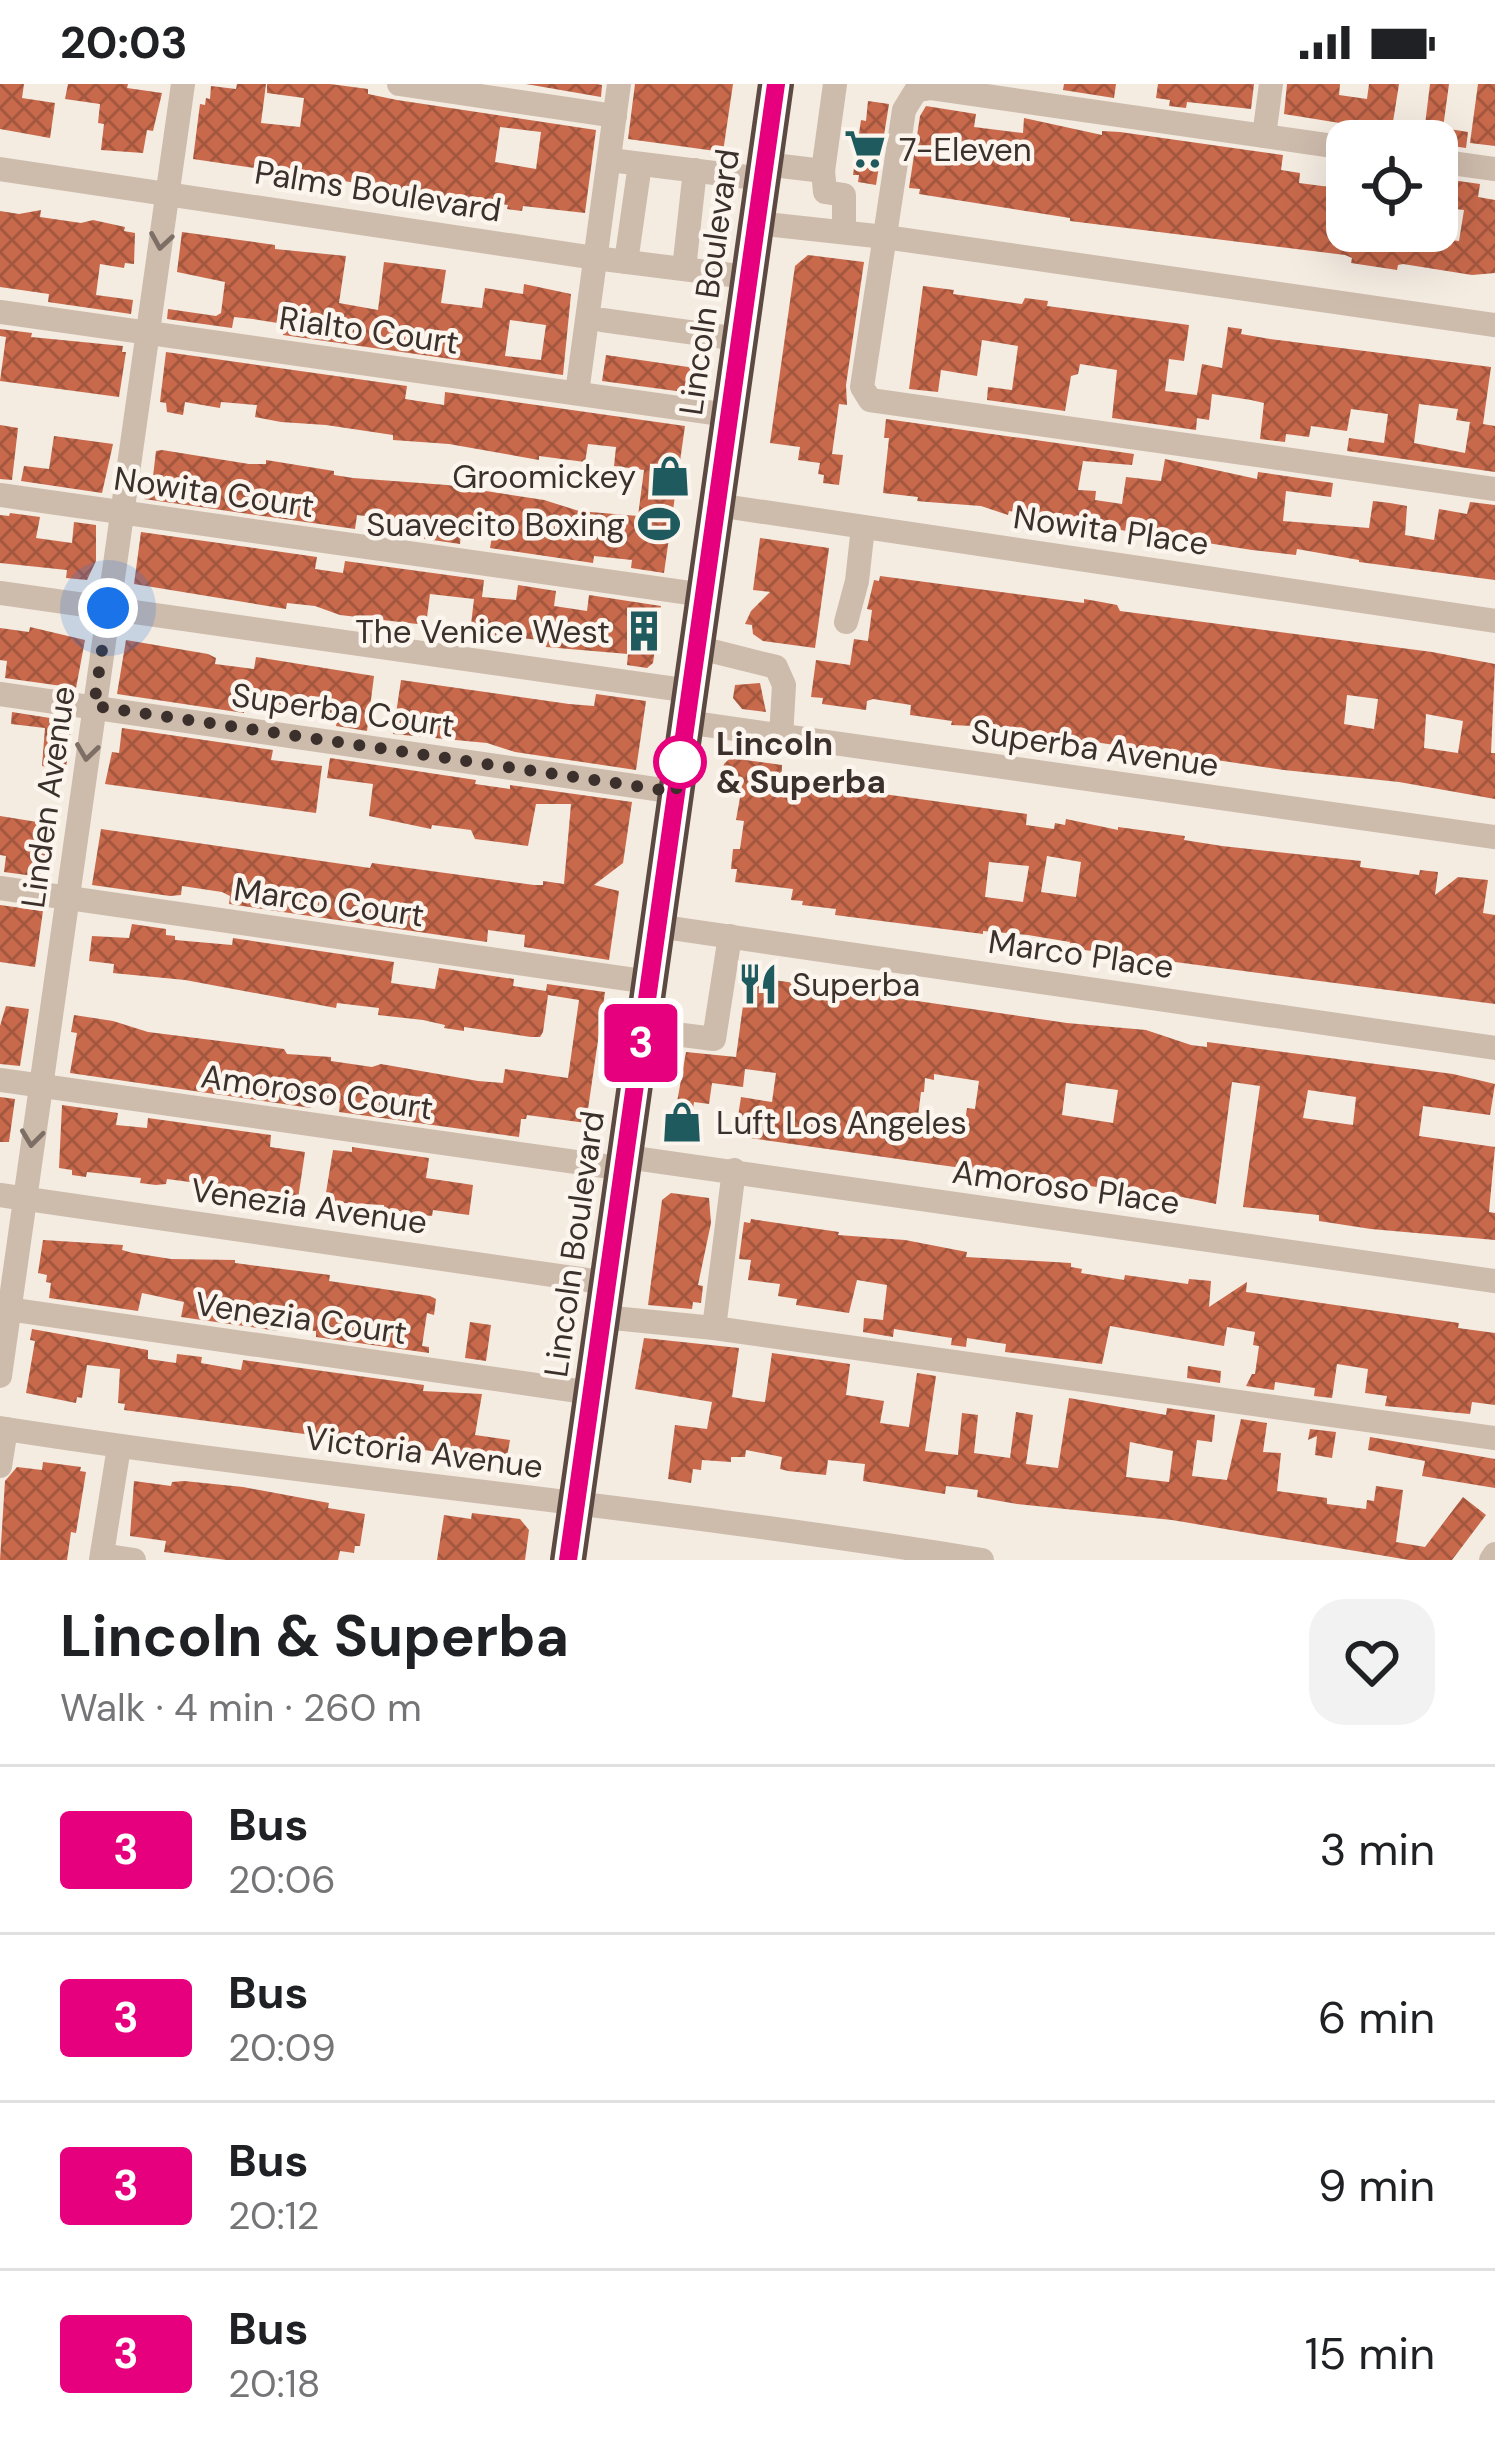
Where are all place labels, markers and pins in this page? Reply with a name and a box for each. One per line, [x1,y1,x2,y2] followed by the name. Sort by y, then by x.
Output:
[842,126,888,172] supermarket icon: 7-Eleven
[899,128,1032,171] place label: 7-Eleven
[647,453,693,499] shop icon: Groomickey
[452,455,636,498] place label: Groomickey
[636,501,682,547] sports icon: Suavecito Boxing
[366,503,625,546] place label: Suavecito Boxing
[621,608,667,654] building icon: The Venice West
[355,610,610,653] place label: The Venice West
[716,722,886,803] place label: Lincoln & Superba
[655,737,705,787] marker: Lincoln & Superba
[735,961,781,1007] restaurant icon: Superba
[792,963,920,1006] place label: Superba
[659,1099,705,1145] shop icon: Luft Los Angeles
[716,1101,967,1144] place label: Luft Los Angeles

